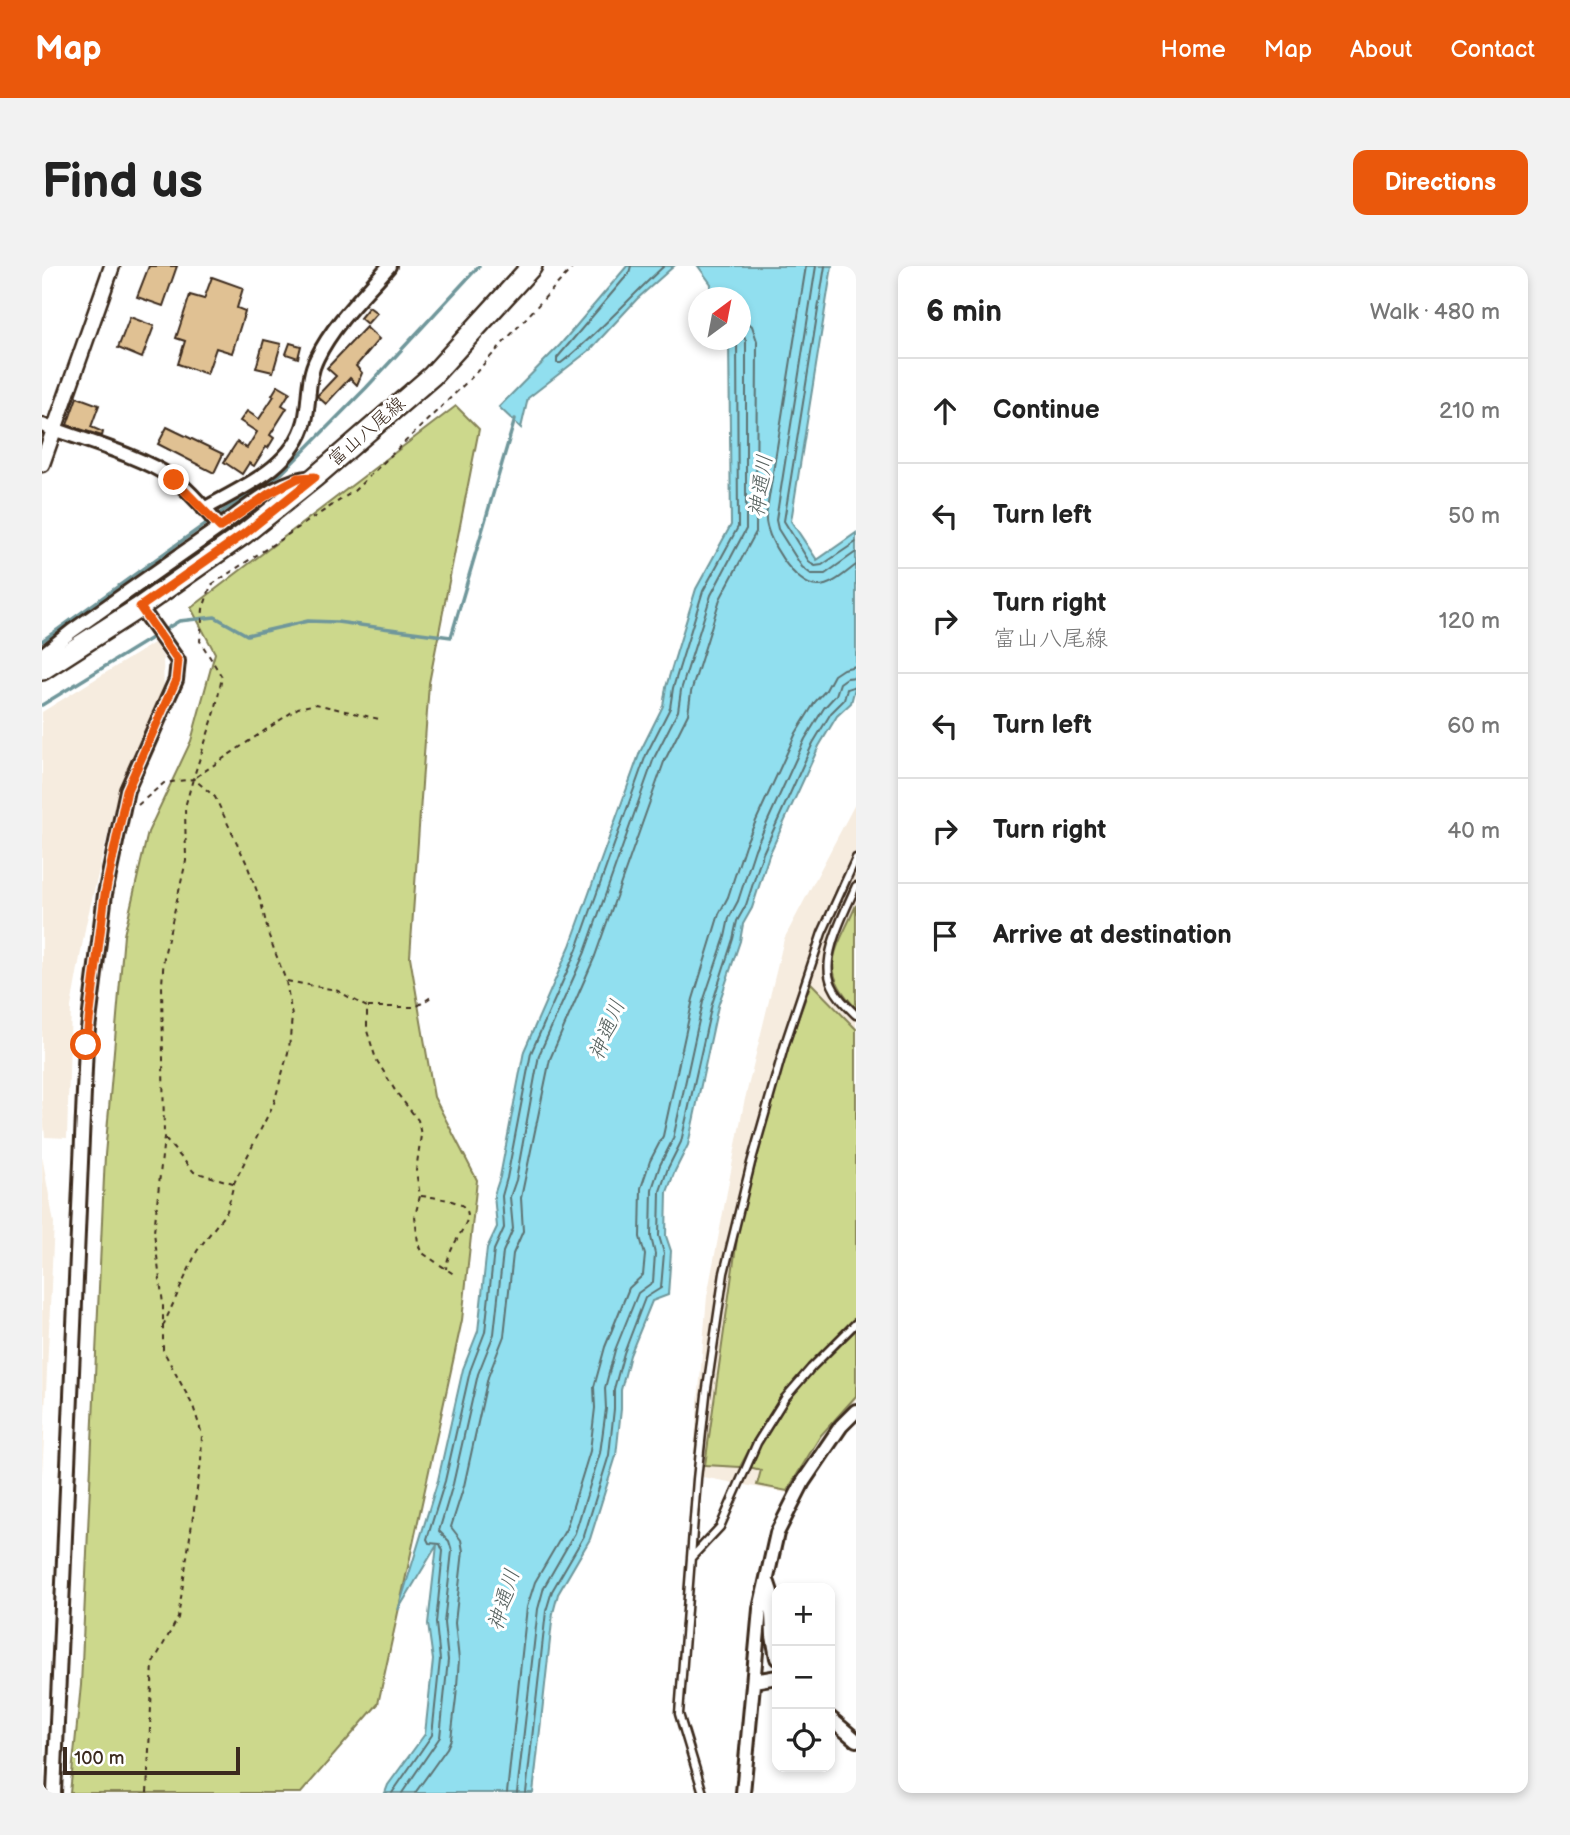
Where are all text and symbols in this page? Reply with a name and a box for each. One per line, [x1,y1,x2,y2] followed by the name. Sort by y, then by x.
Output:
[35,29,101,69] text: Map
[1161,35,1226,64] text: Home
[1264,35,1312,64] text: Map
[1350,35,1412,64] text: About
[1450,35,1535,64] text: Contact
[1353,150,1528,215] button: Directions
[42,153,203,212] text: Find us
[688,287,751,350] north arrow
[926,294,1002,330] text: 6 min
[1370,298,1500,326] text: Walk · 480 m
[324,392,410,472] street label: 富山八尾線
[926,392,964,430] icon: ahead
[993,395,1100,426] text: Continue
[1439,397,1500,425] text: 210 m
[744,453,778,519] water label: 神通川
[158,464,189,495] route end
[926,497,964,535] icon: left
[993,500,1092,531] text: Turn left
[1448,502,1500,530] text: 50 m
[993,588,1106,619] text: Turn right
[926,602,964,640] icon: right
[1439,607,1500,635] text: 120 m
[993,625,1108,653] text: 富山八尾線
[926,707,964,745] icon: left
[993,710,1092,741] text: Turn left
[1447,712,1500,740] text: 60 m
[926,812,964,850] icon: right
[993,815,1106,846] text: Turn right
[1447,817,1500,845] text: 40 m
[926,917,964,955] icon: arrive
[993,920,1232,951] text: Arrive at destination
[584,996,630,1064] water label: 神通川
[70,1029,101,1060] route start
[483,1566,525,1634] water label: 神通川
[772,1583,835,1772] map controls
[772,1583,835,1646] button: +
[772,1646,835,1709] button: −
[772,1709,835,1772] button: locate
[63,1744,240,1776] scale bar
[74,1747,125,1770] text: 100 m

